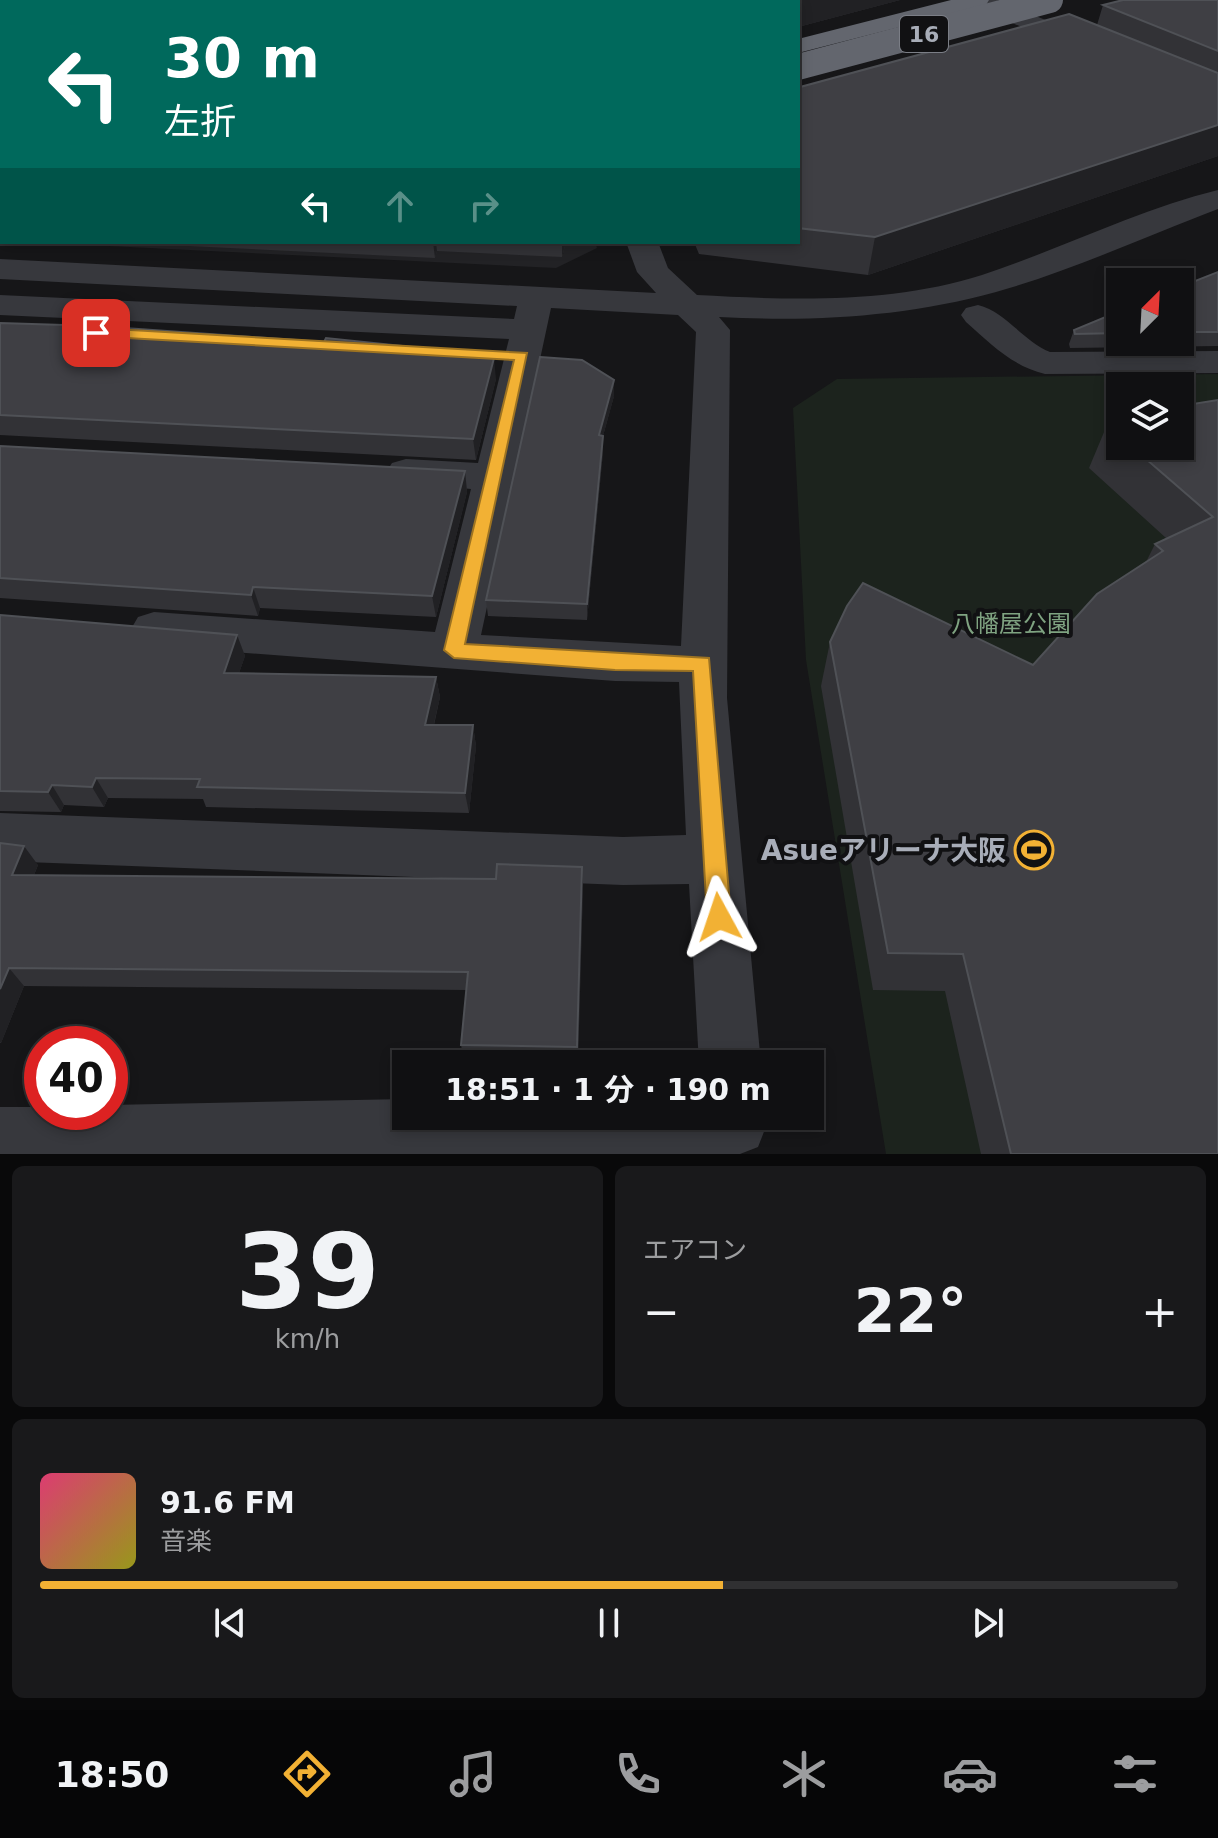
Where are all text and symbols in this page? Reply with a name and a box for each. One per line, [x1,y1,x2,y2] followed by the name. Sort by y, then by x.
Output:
[900,16,948,52] road number: 16
[164,25,320,90] text: 30 m
[32,32,136,136] icon: left
[164,101,236,142] text: 左折
[294,184,338,228] icon: left
[378,184,422,228] icon: ahead
[462,184,506,228] icon: right
[1106,268,1194,356] north arrow
[1106,268,1194,460] map controls
[62,299,130,367] pin
[74,311,118,355] icon: arrive
[1106,372,1194,460] button: layers
[951,610,1071,638] park label: 八幡屋公園
[1013,829,1055,871] sports icon: Asueアリーナ大阪
[761,834,1006,867] place label: Asueアリーナ大阪
[677,875,761,959] position arrow
[24,1026,128,1130] speed limit sign: 40
[445,1072,771,1107] text: 18:51 · 1 分 · 190 m
[235,1211,380,1333] text: 39
[643,1235,747,1265] text: エアコン
[854,1276,967,1346] text: 22°
[643,1286,680,1337] text: −
[1141,1286,1178,1337] text: +
[275,1324,340,1354] text: km/h
[160,1485,295,1520] text: 91.6 FM
[160,1526,212,1556] text: 音楽
[208,1601,252,1645] icon: previous
[587,1601,631,1645] icon: pause
[966,1601,1010,1645] icon: next
[279,1746,335,1802] icon: directions
[445,1746,501,1802] icon: music
[610,1746,666,1802] icon: phone
[776,1746,832,1802] icon: climate
[942,1746,998,1802] icon: car
[1107,1746,1163,1802] icon: filters
[55,1754,169,1795] text: 18:50

